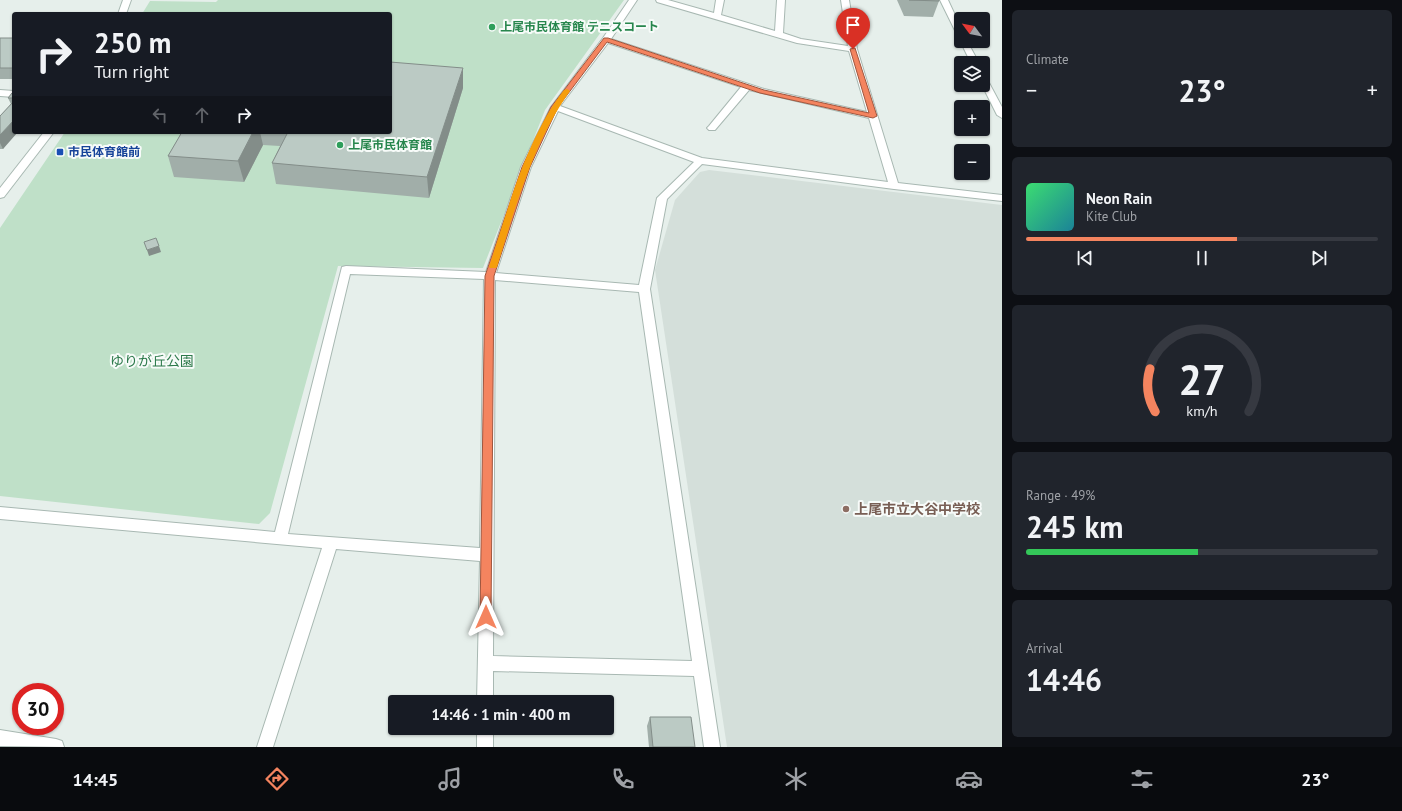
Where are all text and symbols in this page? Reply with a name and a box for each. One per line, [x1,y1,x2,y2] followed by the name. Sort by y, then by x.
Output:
[836,8,870,49] pin
[954,12,990,48] north arrow
[954,12,990,180] map controls
[842,14,864,36] icon: arrive
[500,19,659,34] place label: 上尾市民体育館 テニスコート
[487,22,497,32] marker: 上尾市民体育館 テニスコート
[94,24,171,61] text: 250 m
[28,28,80,80] icon: right
[1026,51,1069,68] text: Climate
[954,56,990,92] button: layers
[94,60,169,83] text: Turn right
[1178,71,1226,110] text: 23°
[1026,76,1037,104] text: −
[1367,76,1378,104] text: +
[954,100,990,136] button: +
[149,104,171,126] icon: left
[191,104,213,126] icon: ahead
[233,104,255,126] icon: right
[348,137,432,152] place label: 上尾市民体育館
[335,140,345,150] marker: 上尾市民体育館
[68,144,140,159] place label: 市民体育館前
[954,144,990,180] button: −
[55,147,65,157] marker: 市民体育館前
[1086,189,1152,208] text: Neon Rain
[1086,208,1137,225] text: Kite Club
[1074,247,1096,269] icon: previous
[1191,247,1213,269] icon: pause
[1308,247,1330,269] icon: next
[110,352,194,370] park label: ゆりが丘公園
[1178,352,1226,405] text: 27
[1186,400,1218,419] text: km/h
[1026,487,1095,504] text: Range · 49%
[854,500,980,518] place label: 上尾市立大谷中学校
[841,504,851,514] marker: 上尾市立大谷中学校
[1026,507,1124,546] text: 245 km
[465,596,507,638] position arrow
[1026,640,1062,657] text: Arrival
[1026,660,1102,699] text: 14:46
[12,683,64,735] speed limit sign: 30
[432,705,570,724] text: 14:46 · 1 min · 400 m
[263,765,291,793] icon: directions
[436,765,464,793] icon: music
[609,765,637,793] icon: phone
[782,765,810,793] icon: climate
[955,765,983,793] icon: car
[1128,765,1156,793] icon: filters
[73,768,118,791] text: 14:45
[1301,768,1329,791] text: 23°

